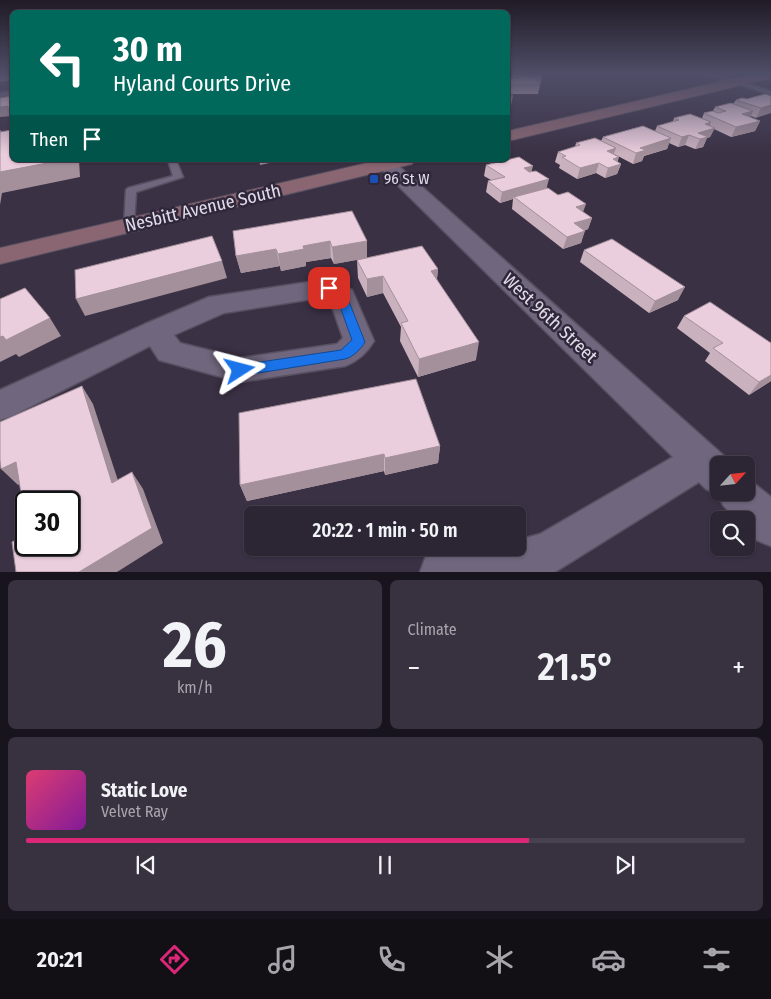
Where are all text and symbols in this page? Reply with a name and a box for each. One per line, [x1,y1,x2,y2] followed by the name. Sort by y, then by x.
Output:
[113,28,183,70] text: 30 m
[30,30,95,95] icon: left
[113,70,291,97] text: Hyland Courts Drive
[78,125,106,153] icon: arrive
[30,128,68,151] text: Then
[384,170,429,188] place label: 96 St W
[368,173,380,185] marker: 96 St W
[123,179,283,237] street label: Nesbitt Avenue South
[308,267,350,309] pin
[498,269,602,368] street label: West 96th Street
[315,274,343,302] icon: arrive
[213,343,265,395] position arrow
[710,456,755,501] north arrow
[710,456,755,556] map controls
[15,491,80,556] speed limit sign: 30
[710,511,755,556] button: search
[312,519,458,542] text: 20:22 · 1 min · 50 m
[163,606,227,684] text: 26
[408,620,457,639] text: Climate
[538,644,615,690] text: 21.5°
[408,651,420,684] text: −
[732,651,745,684] text: +
[177,678,213,697] text: km/h
[101,779,188,802] text: Static Love
[101,802,168,821] text: Velvet Ray
[132,851,160,879] icon: previous
[371,851,399,879] icon: pause
[611,851,639,879] icon: next
[157,942,192,977] icon: directions
[265,942,300,977] icon: music
[374,942,409,977] icon: phone
[482,942,517,977] icon: climate
[591,942,626,977] icon: car
[699,942,734,977] icon: filters
[37,946,83,973] text: 20:21

